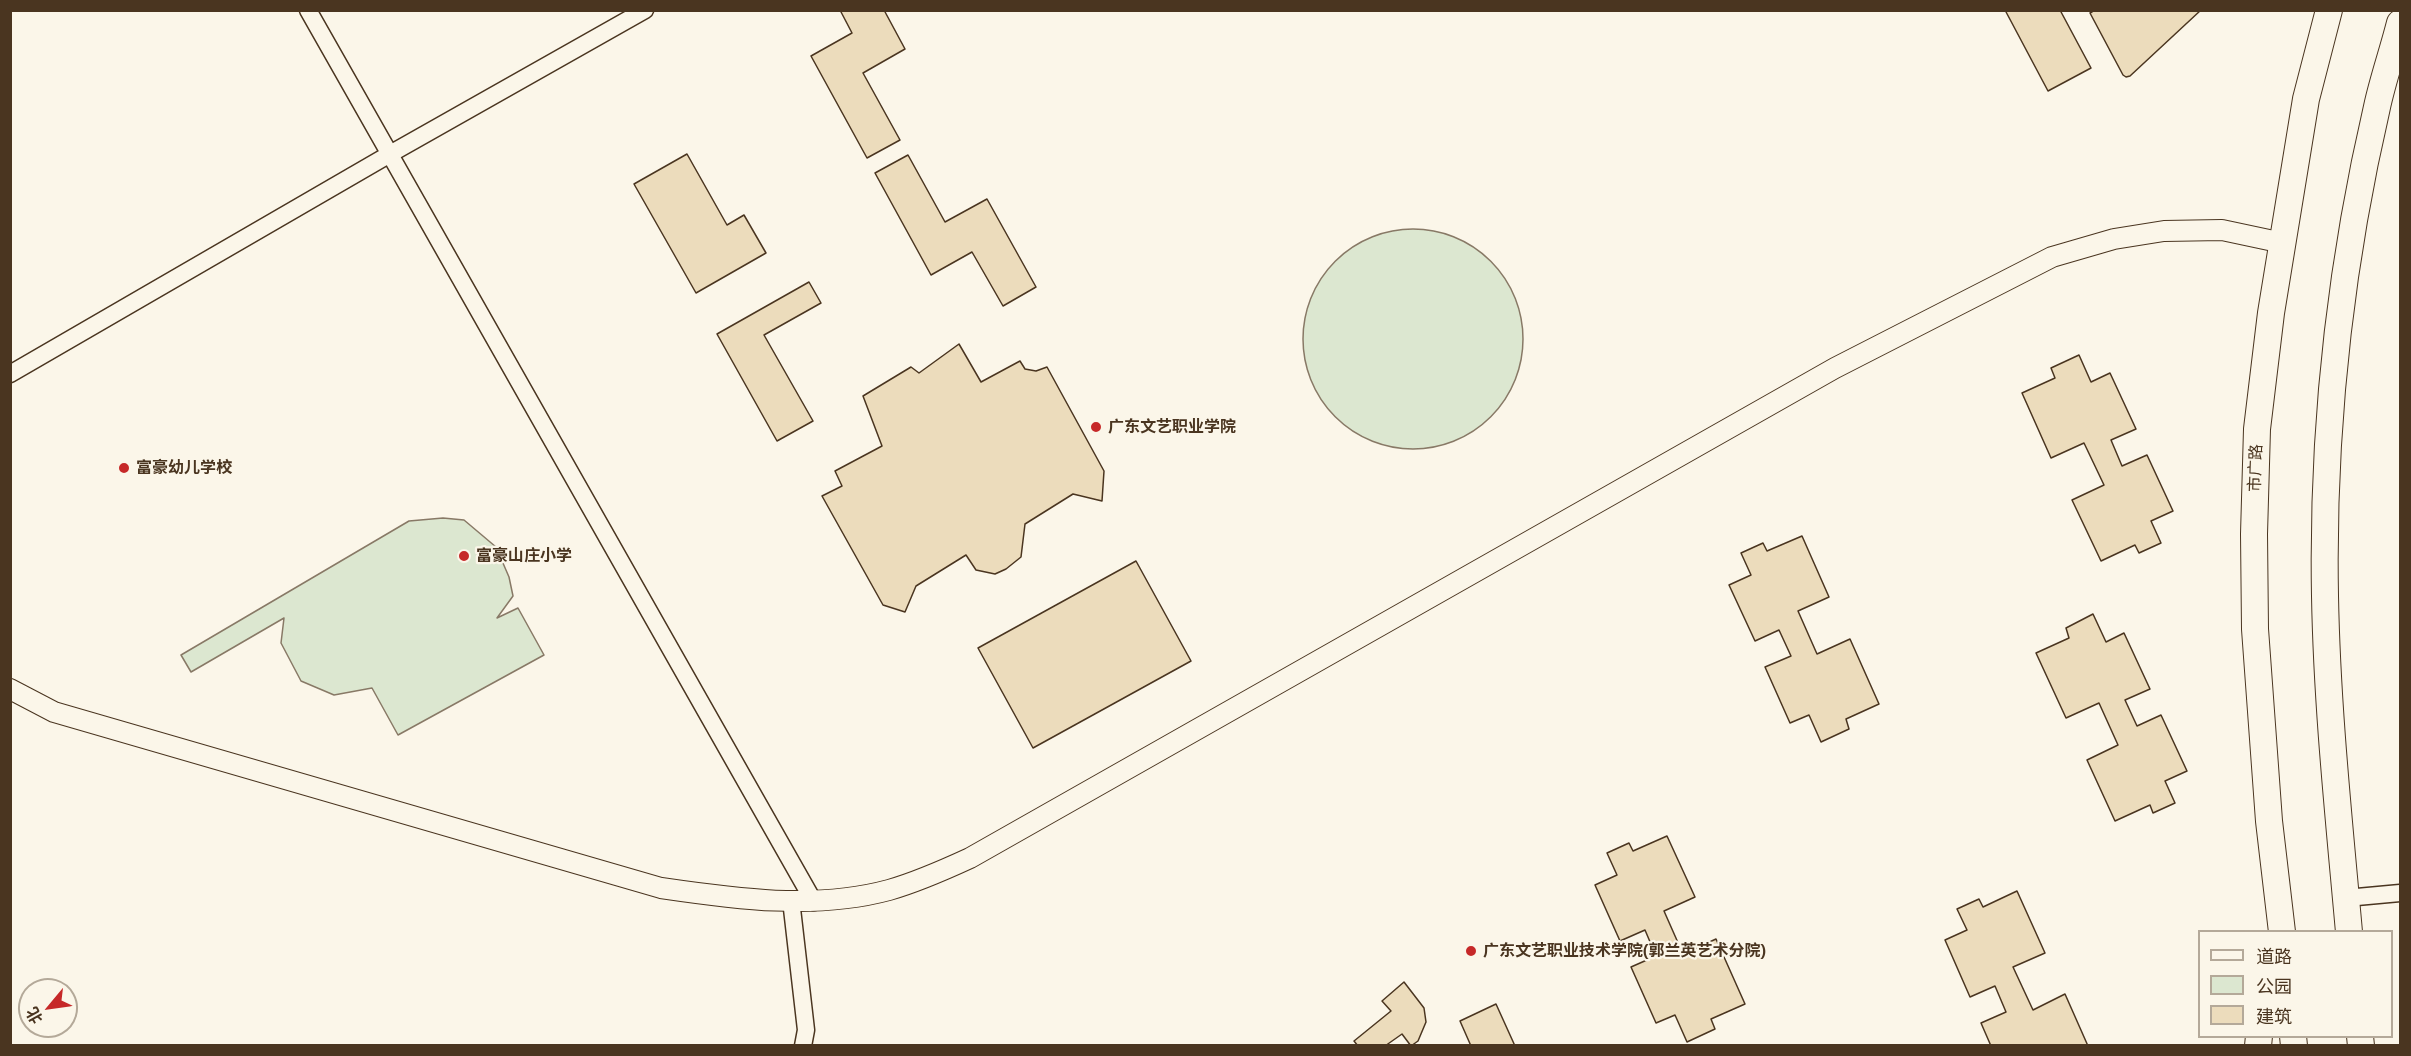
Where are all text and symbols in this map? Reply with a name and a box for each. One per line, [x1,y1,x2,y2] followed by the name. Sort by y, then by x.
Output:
[1108,417,1236,437] place label: 广东文艺职业学院
[1089,420,1103,434] marker: 广东文艺职业学院
[2246,444,2266,492] street label: 市广路
[136,458,232,478] place label: 富豪幼儿学校
[117,461,131,475] marker: 富豪幼儿学校
[476,546,572,566] place label: 富豪山庄小学
[457,549,471,563] marker: 富豪山庄小学
[2198,930,2393,1038] legend
[1483,941,1766,961] place label: 广东文艺职业技术学院(郭兰英艺术分院)
[1464,944,1478,958] marker: 广东文艺职业技术学院(郭兰英艺术分院)
[2256,945,2292,968] text: 道路
[2256,975,2292,998] text: 公园
[18,978,78,1038] north arrow
[21,1004,47,1028] text: 北
[2256,1005,2292,1028] text: 建筑

